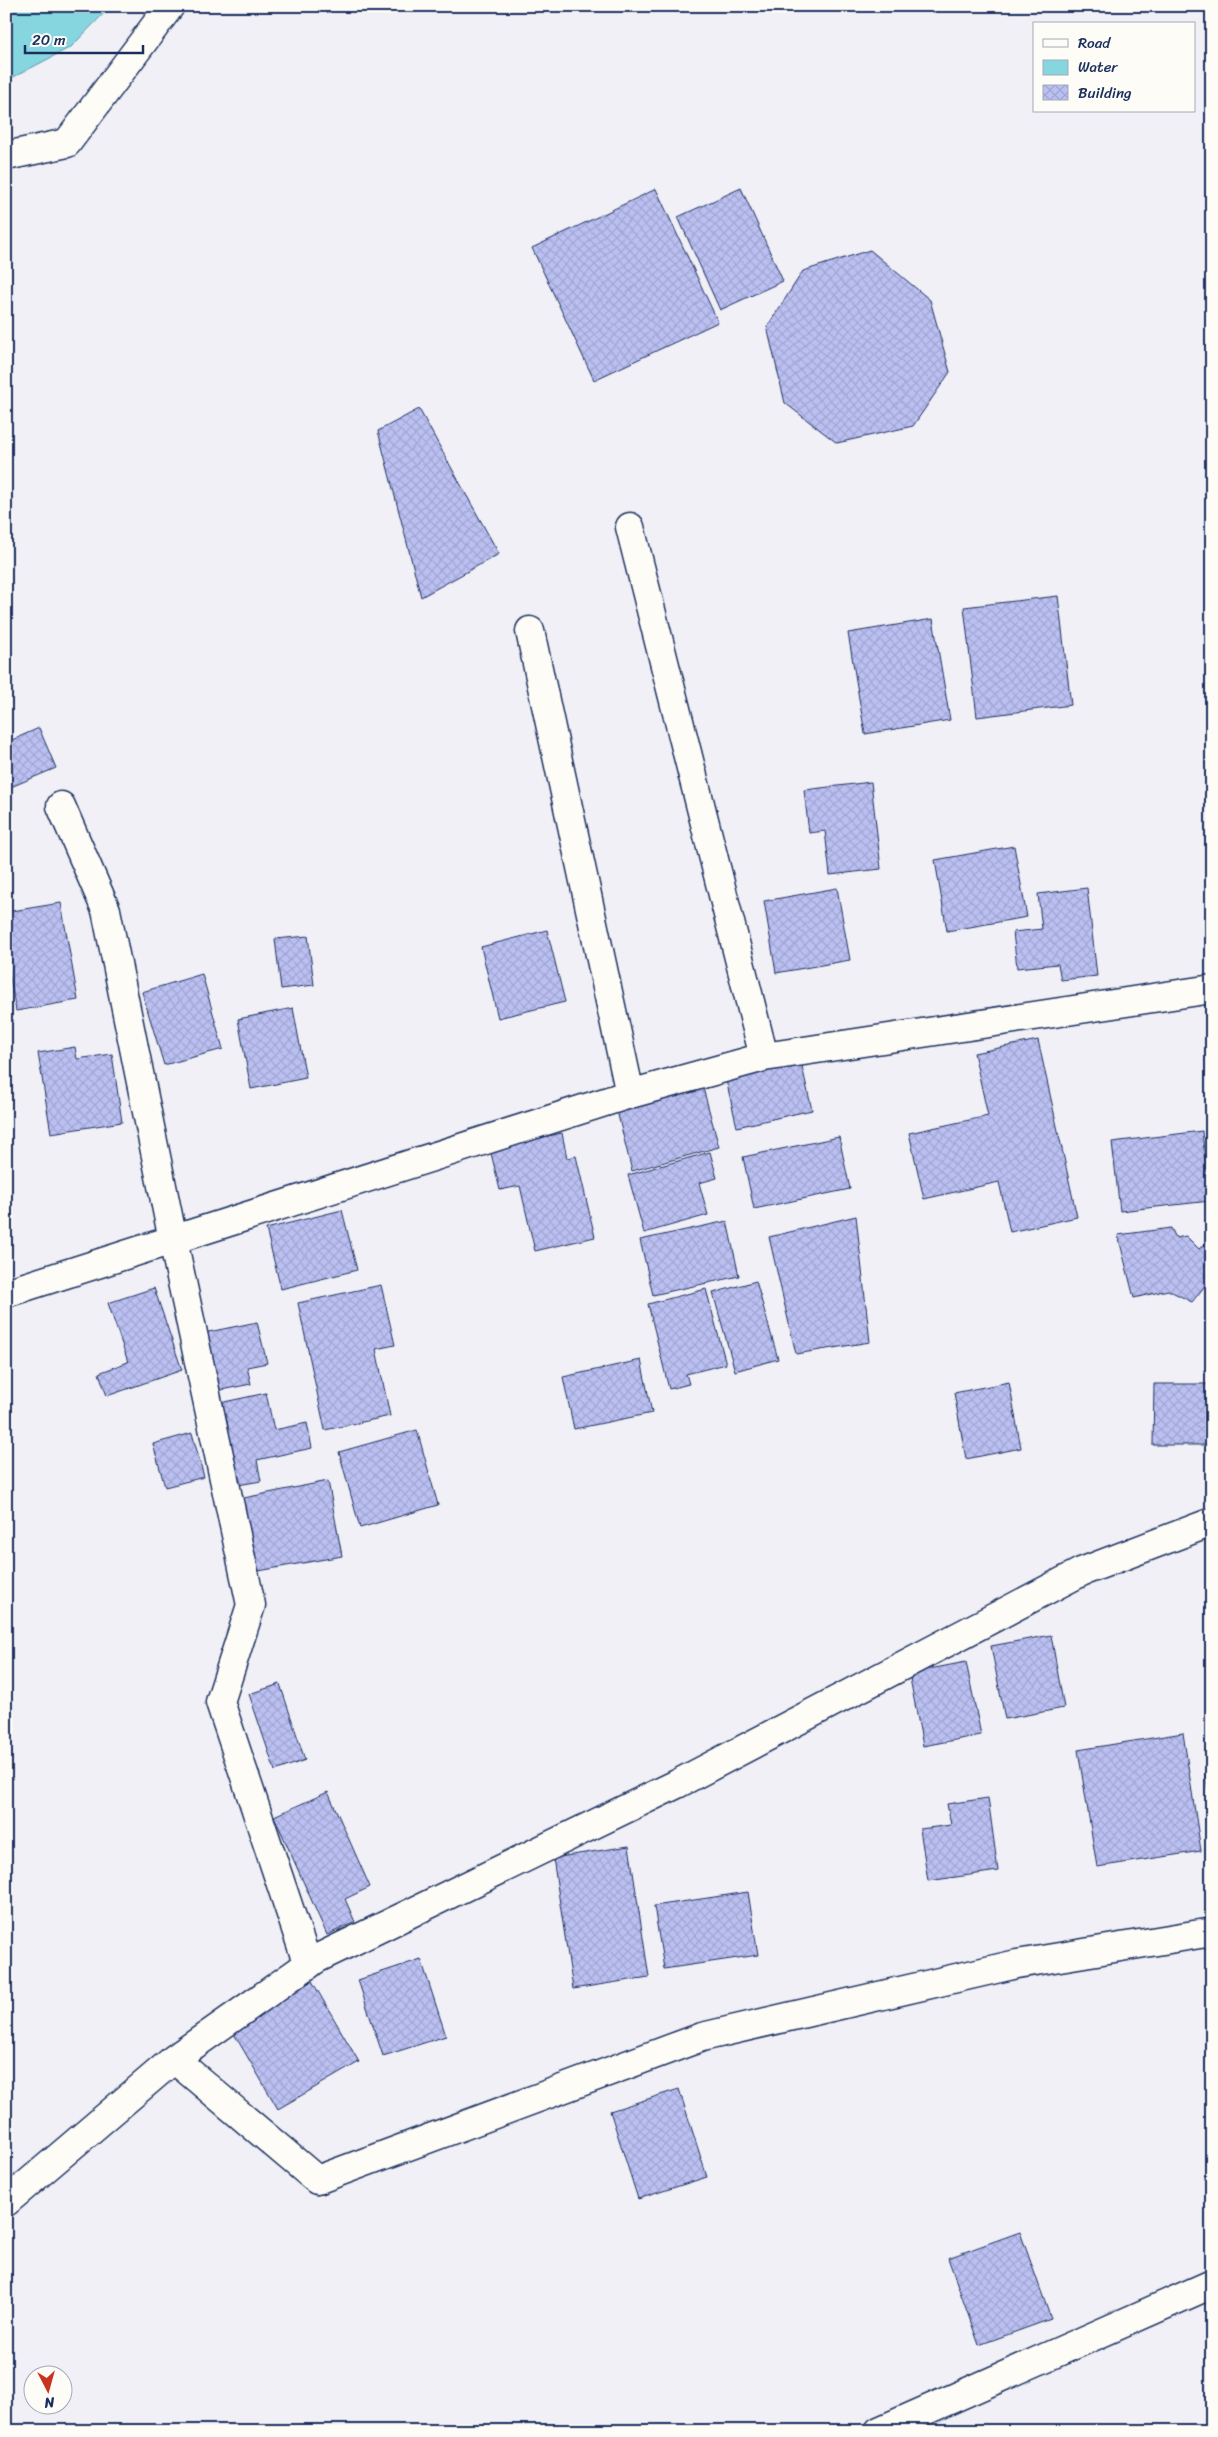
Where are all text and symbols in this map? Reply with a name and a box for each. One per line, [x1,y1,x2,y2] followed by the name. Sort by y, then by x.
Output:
[25,22,142,54] scale bar
[1033,22,1196,112] legend
[32,27,66,53] text: 20 m
[1078,30,1111,56] text: Road
[1078,54,1118,80] text: Water
[1078,80,1132,106] text: Building
[22,2364,72,2414] north arrow
[43,2389,56,2415] text: N

